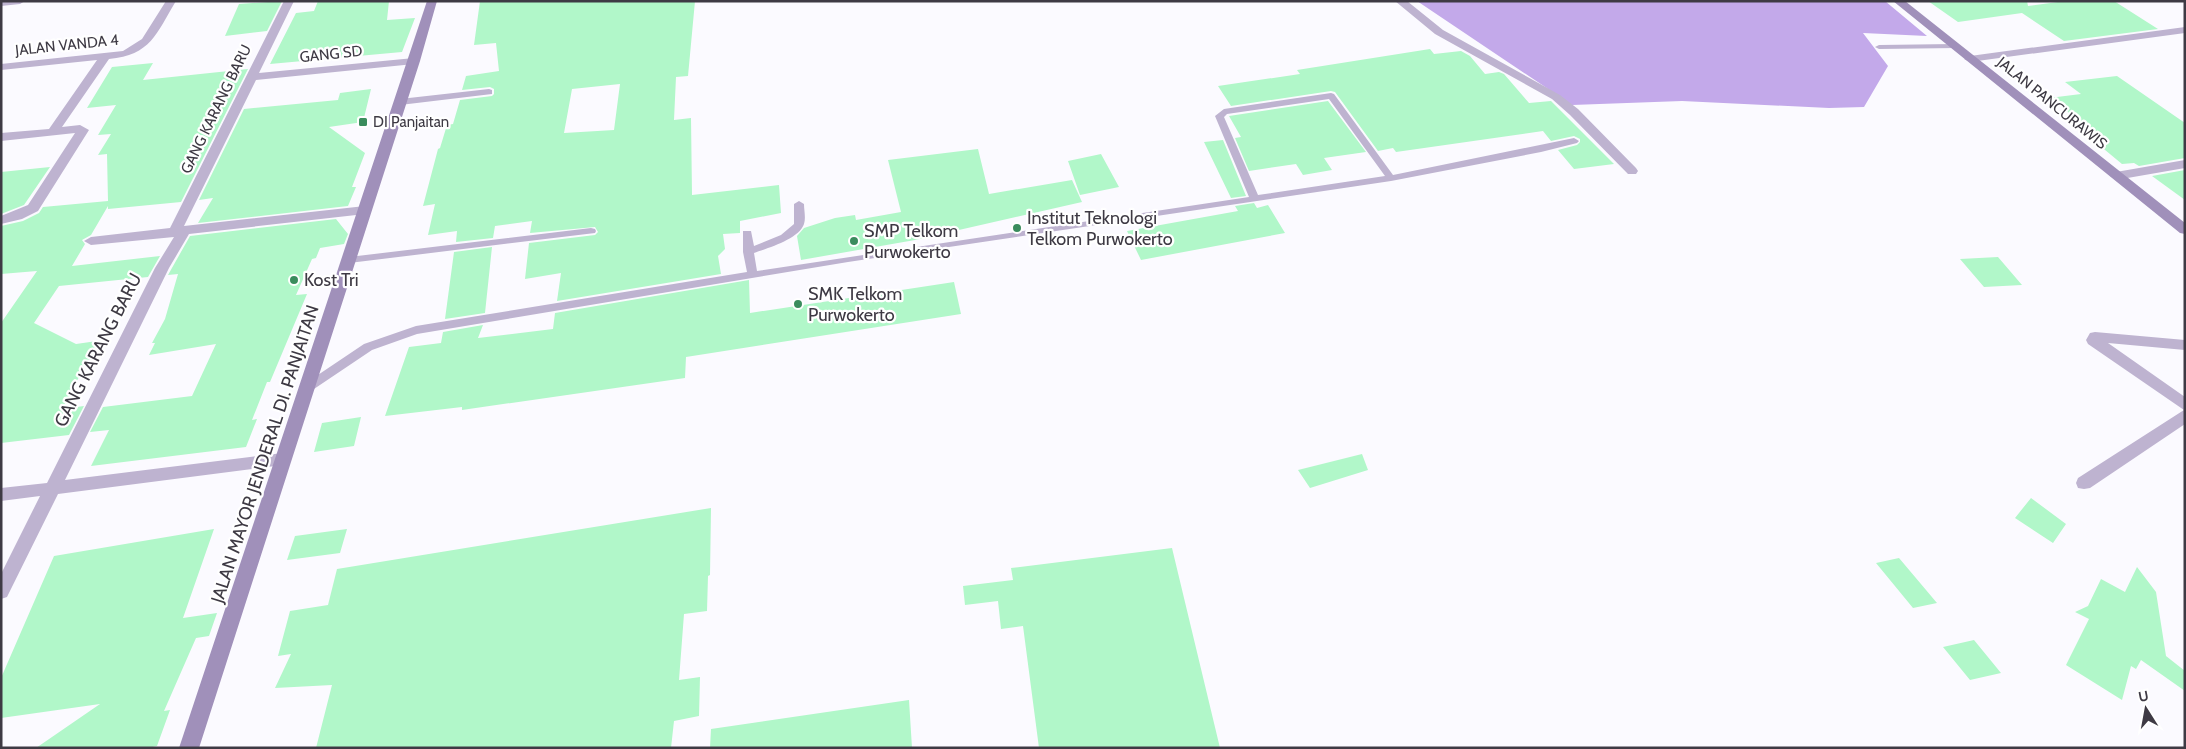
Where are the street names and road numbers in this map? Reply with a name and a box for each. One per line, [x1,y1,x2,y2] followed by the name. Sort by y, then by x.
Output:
[13,31,120,59] street label: JALAN VANDA 4
[177,41,255,177] street label: GANG KARANG BARU
[299,42,363,66] street label: GANG SD
[1993,53,2111,153] street label: JALAN PANCURAWIS
[50,269,146,431] street label: GANG KARANG BARU
[206,302,324,607] street label: JALAN MAYOR JENDERAL DI. PANJAITAN

